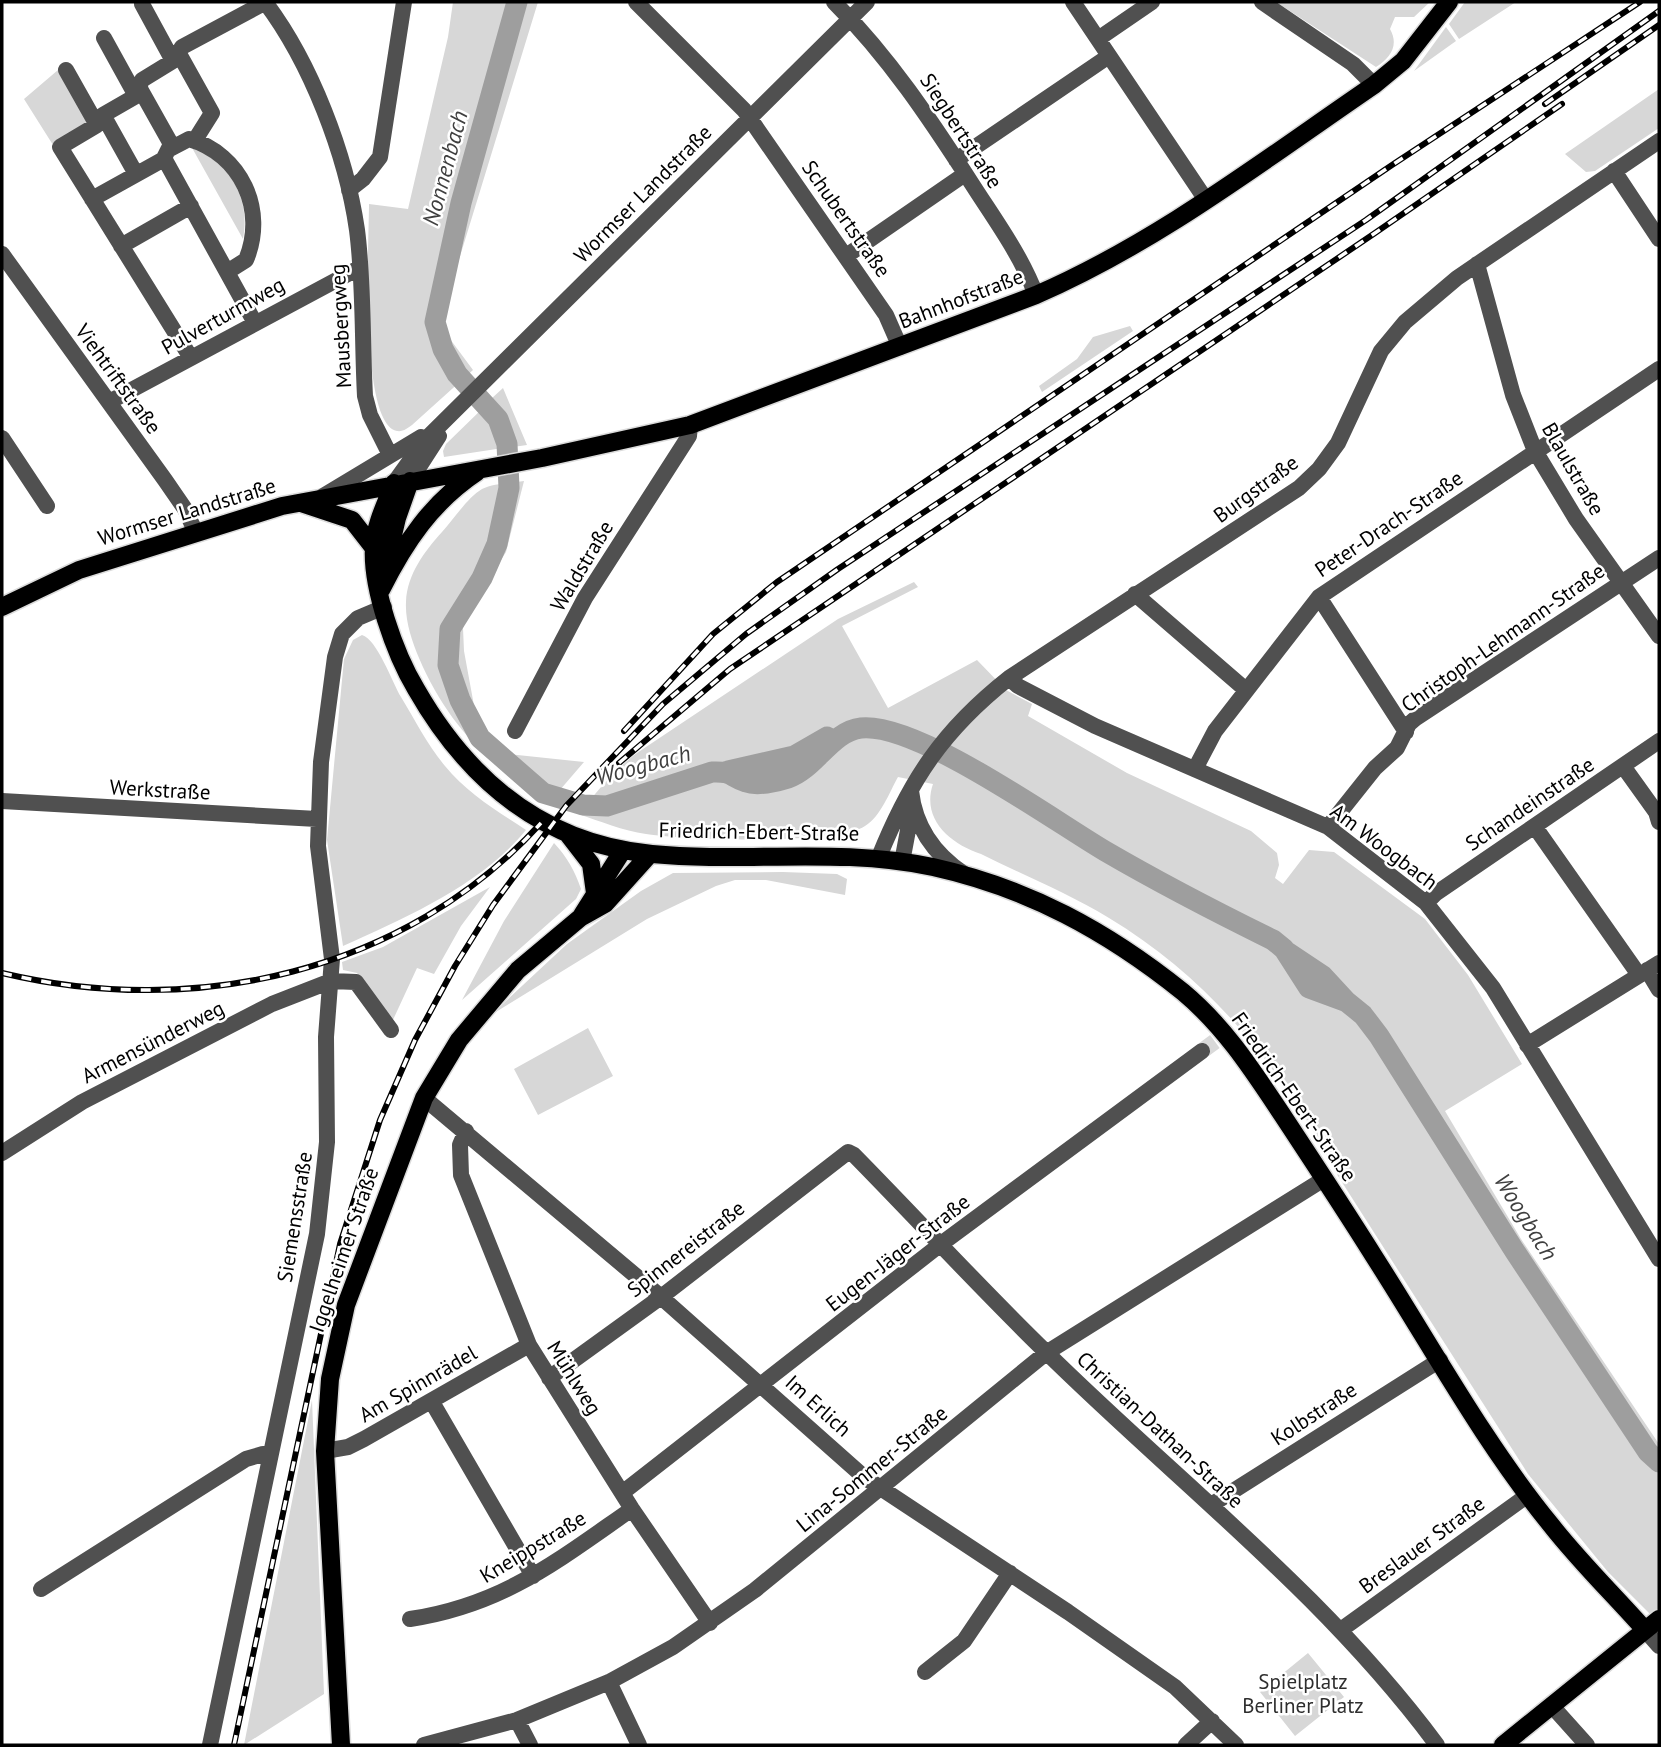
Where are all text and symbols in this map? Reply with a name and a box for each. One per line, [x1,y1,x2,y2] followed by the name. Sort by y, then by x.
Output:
[914,68,1009,193] street label: Siegbertstraße
[415,107,474,229] water label: Nonnenbach
[568,119,717,268] street label: Wormser Landstraße
[796,155,897,283] street label: Schubertstraße
[895,262,1027,335] street label: Bahnhofstraße
[324,263,357,389] street label: Mausbergweg
[157,271,289,360] street label: Pulverturmweg
[69,317,167,439] street label: Viehtriftstraße
[1536,417,1611,520] street label: Blaulstraße
[1208,449,1304,529] street label: Burgstraße
[1310,464,1468,583] street label: Peter-Drach-Straße
[95,472,279,551] street label: Wormser Landstraße
[544,516,619,616] street label: Waldstraße
[1396,557,1610,718] street label: Christoph-Lehmann-Straße
[592,738,693,791] water label: Woogbach
[1460,751,1599,857] street label: Schandeinstraße
[109,773,211,806] street label: Werkstraße
[1325,797,1443,896] street label: Am Woogbach
[658,816,860,847] street label: Friedrich-Ebert-Straße
[77,994,229,1089] street label: Armensünderweg
[1226,1007,1363,1187] street label: Friedrich-Ebert-Straße
[271,1150,318,1284] street label: Siemensstraße
[303,1164,384,1336] street label: Iggelheimer Straße
[1488,1168,1564,1266] water label: Woogbach
[820,1188,975,1317] street label: Eugen-Jäger-Straße
[621,1194,750,1303] street label: Spinnereistraße
[541,1336,608,1420] street label: Mühlweg
[354,1339,482,1428] street label: Am Spinnrädel
[1071,1345,1249,1514] street label: Christian-Dathan-Straße
[780,1369,857,1442] street label: Im Erlich
[1266,1376,1362,1451] street label: Kolbstraße
[791,1399,953,1538] street label: Lina-Sommer-Straße
[1353,1490,1490,1599] street label: Breslauer Straße
[475,1504,591,1589] street label: Kneippstraße
[1242,1668,1364,1719] park label: Spielplatz Berliner Platz

